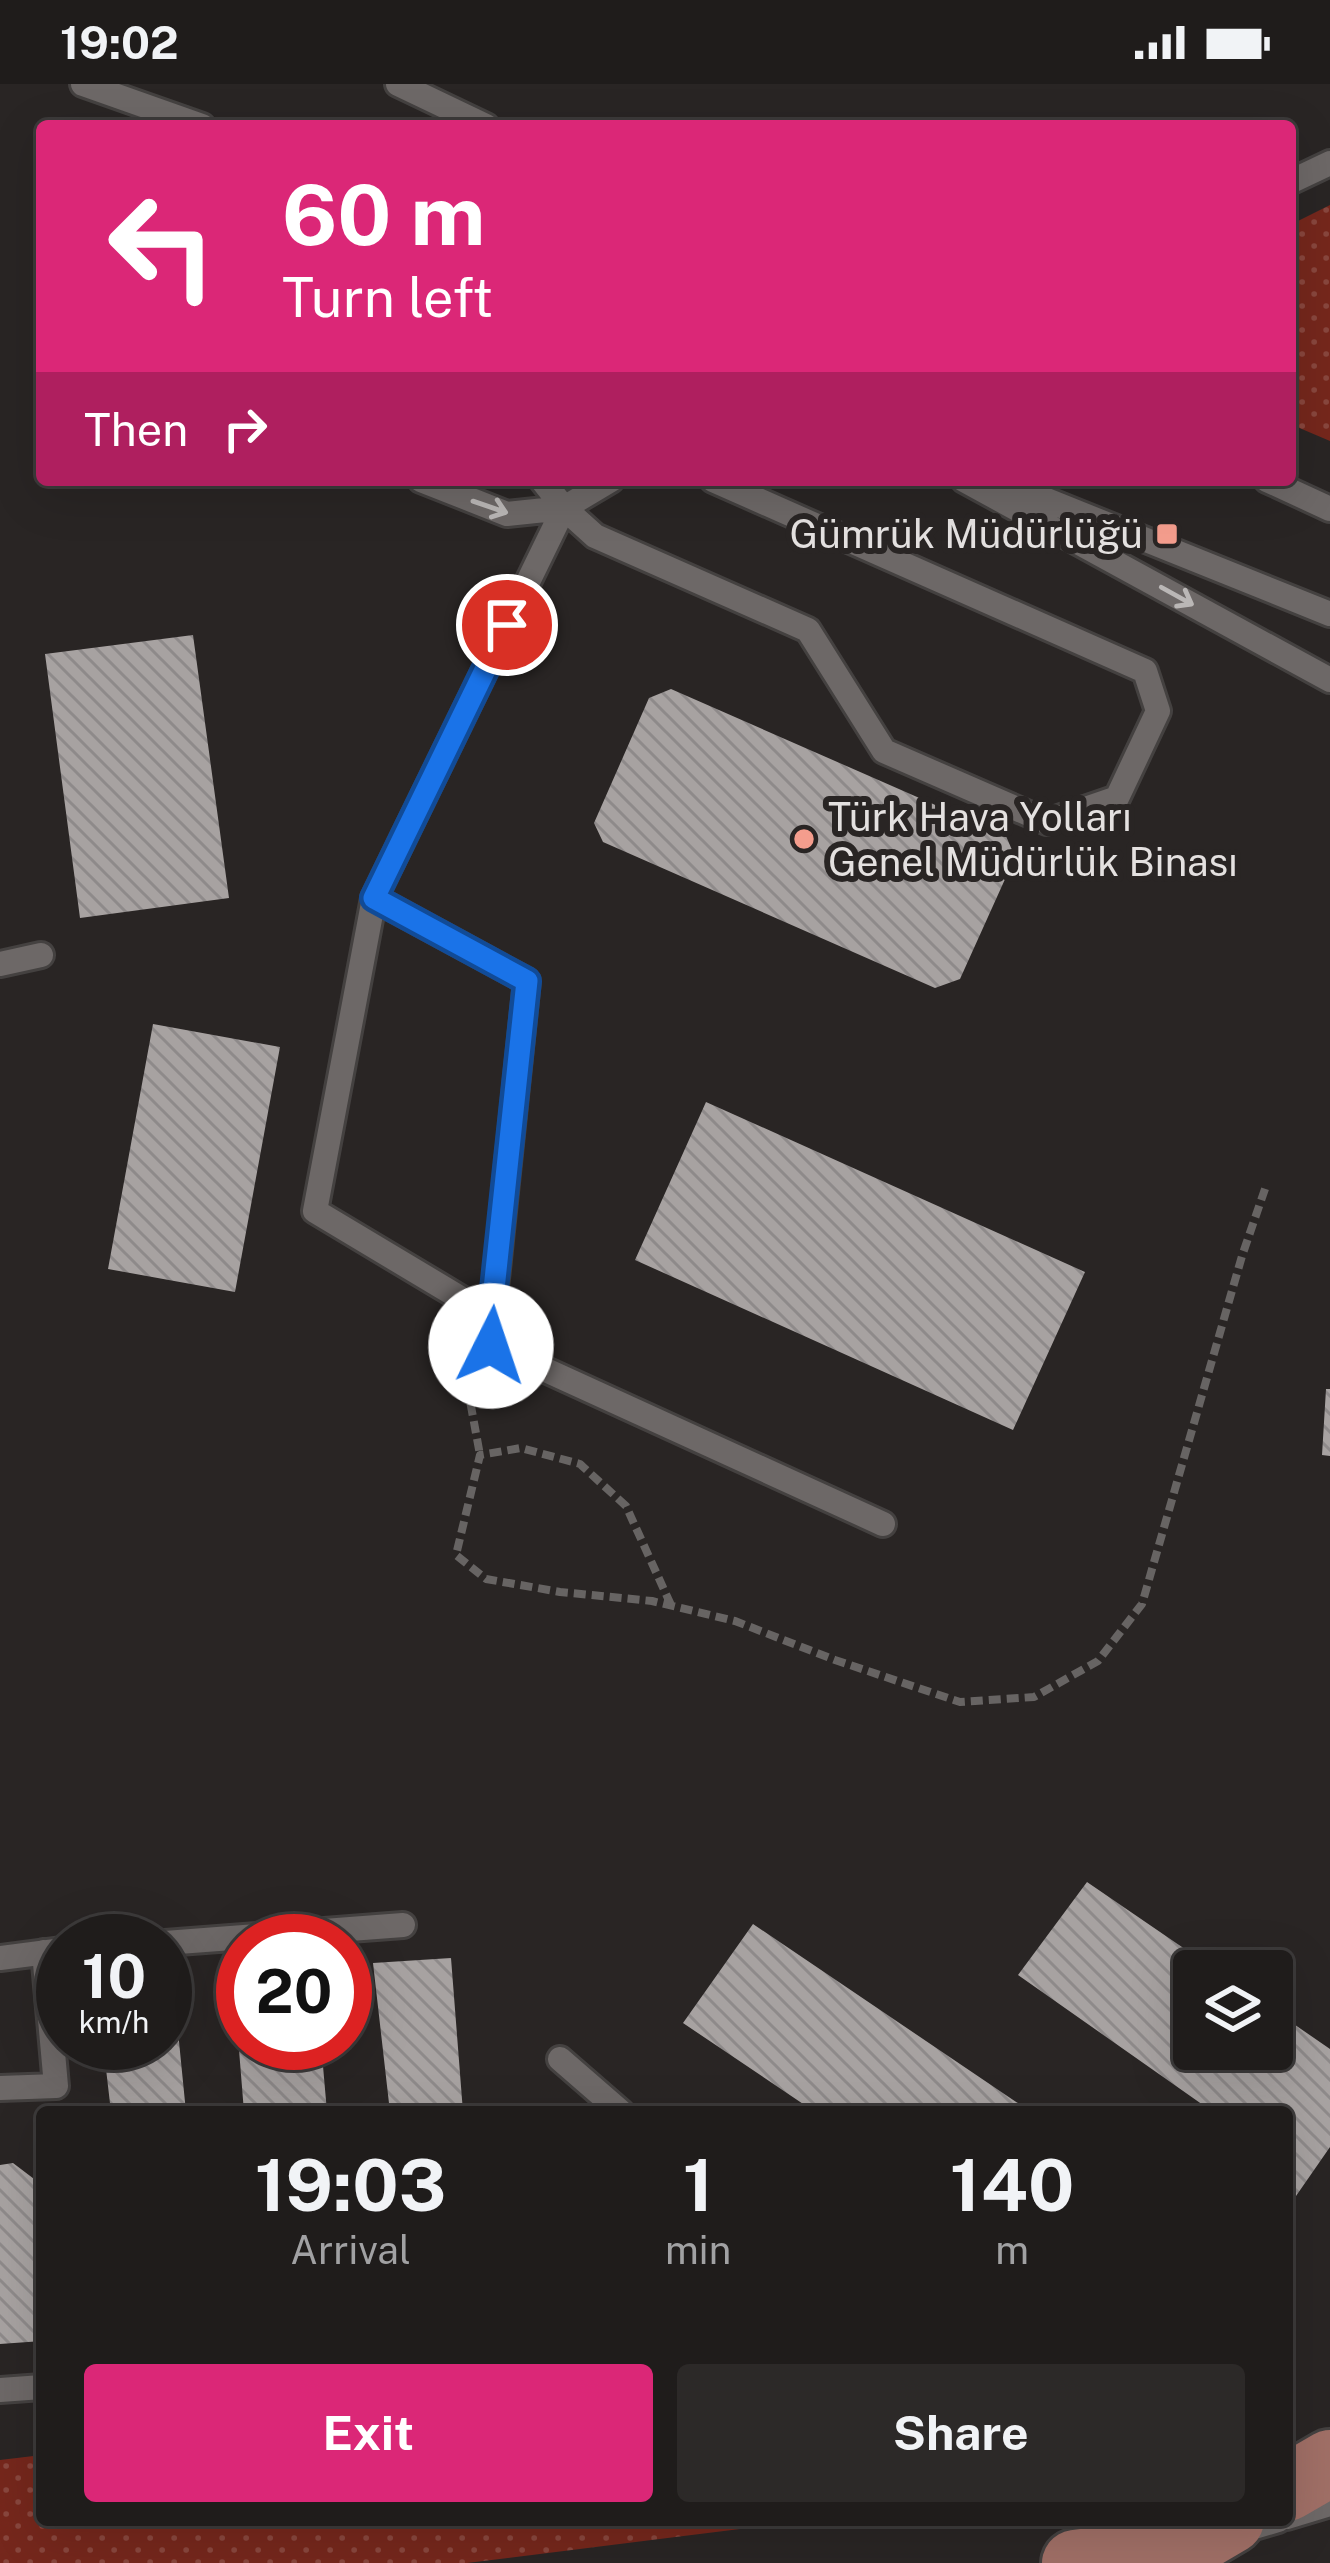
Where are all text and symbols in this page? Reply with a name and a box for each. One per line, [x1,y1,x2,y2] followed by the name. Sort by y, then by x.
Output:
[60,16,179,69] text: 19:02
[282,165,486,264] text: 60 m
[84,168,240,324] icon: left
[282,266,493,329] text: Turn left
[212,396,278,462] icon: right
[84,403,188,456] text: Then
[471,498,509,520] one-way arrow
[790,511,1143,557] place label: Gümrük Müdürlüğü
[1154,521,1180,547] marker: Gümrük Müdürlüğü
[456,574,558,676] pin
[1158,585,1193,608] one-way arrow
[474,592,540,658] icon: arrive
[828,794,1238,885] place label: Türk Hava Yolları Genel Müdürlük Binası
[791,826,817,852] marker: Türk Hava Yolları Genel Müdürlük Binası
[428,1283,554,1409] position arrow
[216,1914,372,2070] speed limit sign: 20
[82,1941,146,2012] text: 10
[1173,1950,1293,2070] map controls
[1173,1950,1293,2070] button: layers
[79,2004,149,2040] text: km/h
[255,2143,446,2227] text: 19:03
[683,2143,714,2227] text: 1
[950,2143,1074,2227] text: 140
[290,2227,411,2273] text: Arrival
[665,2227,731,2273] text: min
[995,2227,1029,2273] text: m
[84,2364,653,2502] button: Exit
[677,2364,1245,2502] button: Share

